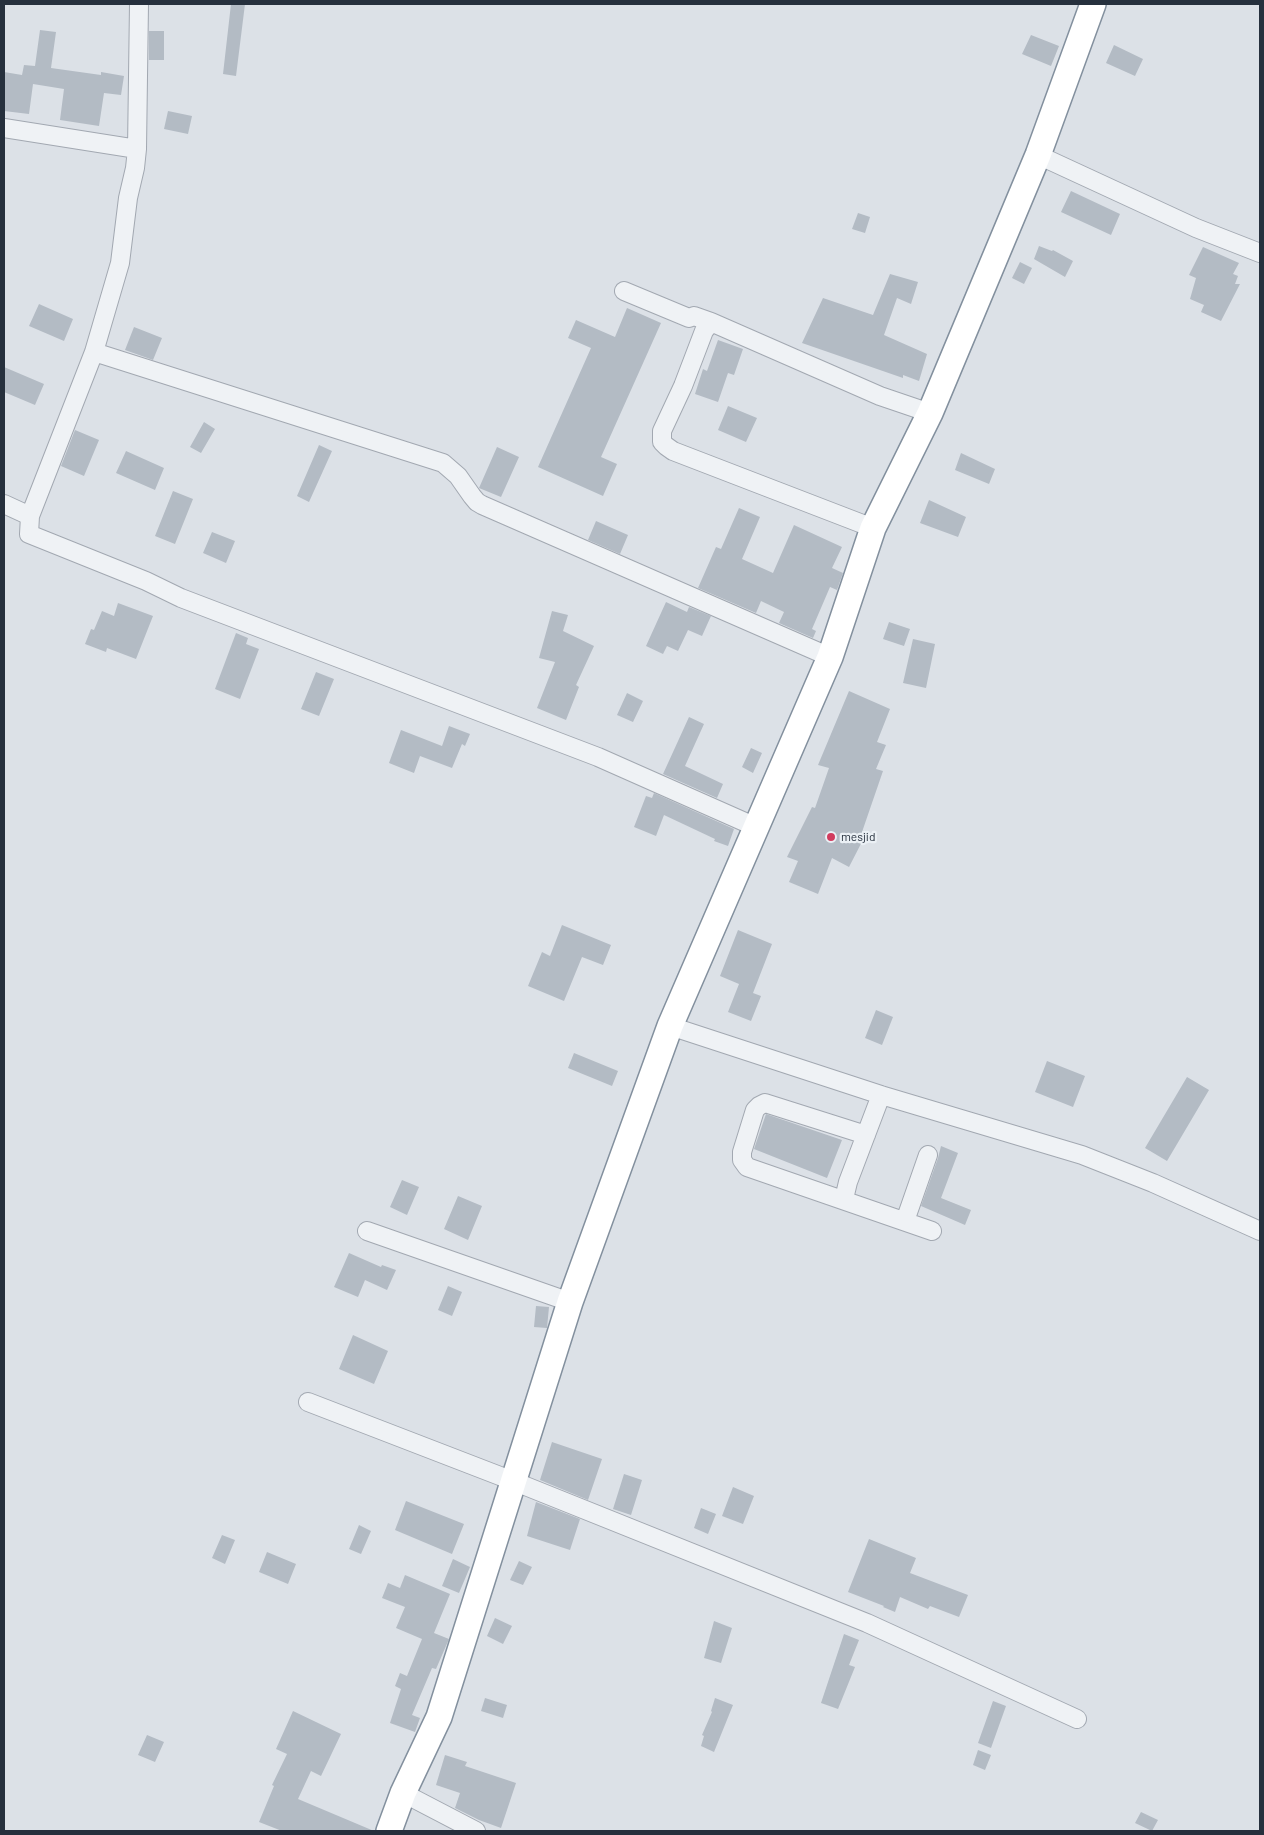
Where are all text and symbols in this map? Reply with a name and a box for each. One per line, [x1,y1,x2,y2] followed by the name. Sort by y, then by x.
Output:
[841,830,875,844] place label: mesjid
[825,831,837,843] marker: mesjid

